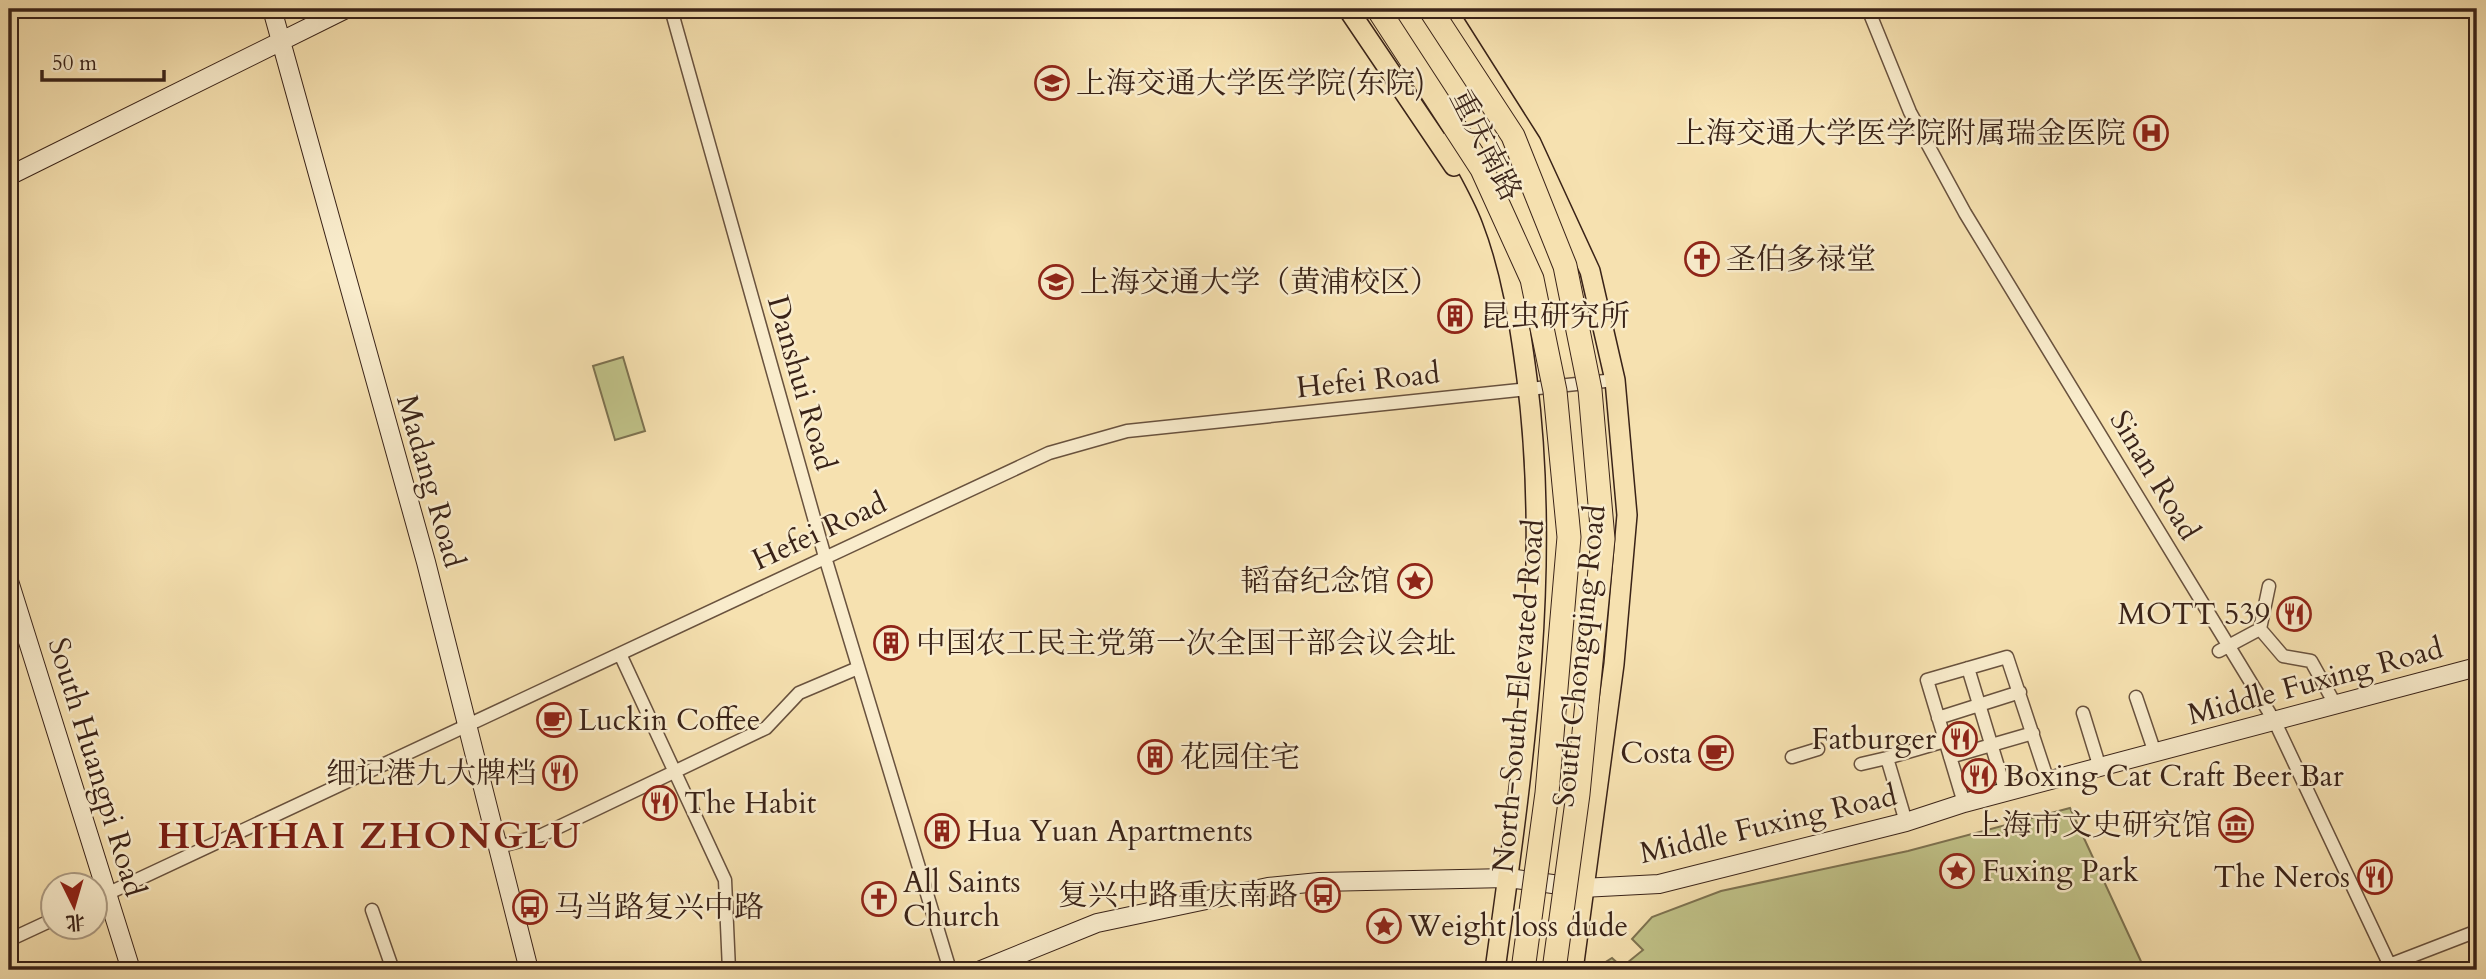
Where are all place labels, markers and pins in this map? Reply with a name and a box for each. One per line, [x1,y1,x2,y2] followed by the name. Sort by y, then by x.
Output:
[1076,63,1425,104] place label: 上海交通大学医学院(东院)
[1033,64,1071,102] school or university icon: 上海交通大学医学院(东院)
[1676,113,2126,154] place label: 上海交通大学医学院附属瑞金医院
[2132,114,2170,152] hospital icon: 上海交通大学医学院附属瑞金医院
[1726,239,1876,280] place label: 圣伯多禄堂
[1683,240,1721,278] church icon: 圣伯多禄堂
[1080,262,1440,303] place label: 上海交通大学（黄浦校区）
[1037,263,1075,301] school or university icon: 上海交通大学（黄浦校区）
[1480,296,1630,337] place label: 昆虫研究所
[1436,297,1474,335] building icon: 昆虫研究所
[1240,561,1390,602] place label: 韬奋纪念馆
[1396,562,1434,600] place icon: 韬奋纪念馆
[2118,594,2270,635] place label: MOTT 539
[2275,595,2313,633] restaurant icon: MOTT 539
[916,623,1456,664] place label: 中国农工民主党第一次全国干部会议会址
[872,624,910,662] building icon: 中国农工民主党第一次全国干部会议会址
[578,700,760,741] place label: Luckin Coffee
[535,701,573,739] cafe icon: Luckin Coffee
[1812,719,1936,760] place label: Fatburger
[1941,720,1979,758] restaurant icon: Fatburger
[1620,733,1692,774] place label: Costa
[1697,734,1735,772] cafe icon: Costa
[1180,737,1300,778] place label: 花园住宅
[1136,738,1174,776] building icon: 花园住宅
[326,753,536,794] place label: 细记港九大牌档
[541,754,579,792] restaurant icon: 细记港九大牌档
[2004,756,2344,797] place label: Boxing Cat Craft Beer Bar
[1960,757,1998,795] restaurant icon: Boxing Cat Craft Beer Bar
[684,783,817,824] place label: The Habit
[641,784,679,822] restaurant icon: The Habit
[1972,805,2212,846] place label: 上海市文史研究馆
[2217,806,2255,844] museum icon: 上海市文史研究馆
[967,811,1253,852] place label: Hua Yuan Apartments
[923,812,961,850] building icon: Hua Yuan Apartments
[1982,851,2139,892] place label: Fuxing Park
[1938,852,1976,890] place icon: Fuxing Park
[2213,857,2350,898] place label: The Neros
[2356,858,2394,896] restaurant icon: The Neros
[903,862,1021,937] place label: All Saints Church
[1058,875,1298,916] place label: 复兴中路重庆南路
[1304,876,1342,914] bus stop icon: 复兴中路重庆南路
[860,880,898,918] church icon: All Saints Church
[554,887,764,928] place label: 马当路复兴中路
[511,888,549,926] bus stop icon: 马当路复兴中路
[1407,906,1628,947] place label: Weight loss dude
[1365,907,1403,945] place icon: Weight loss dude

